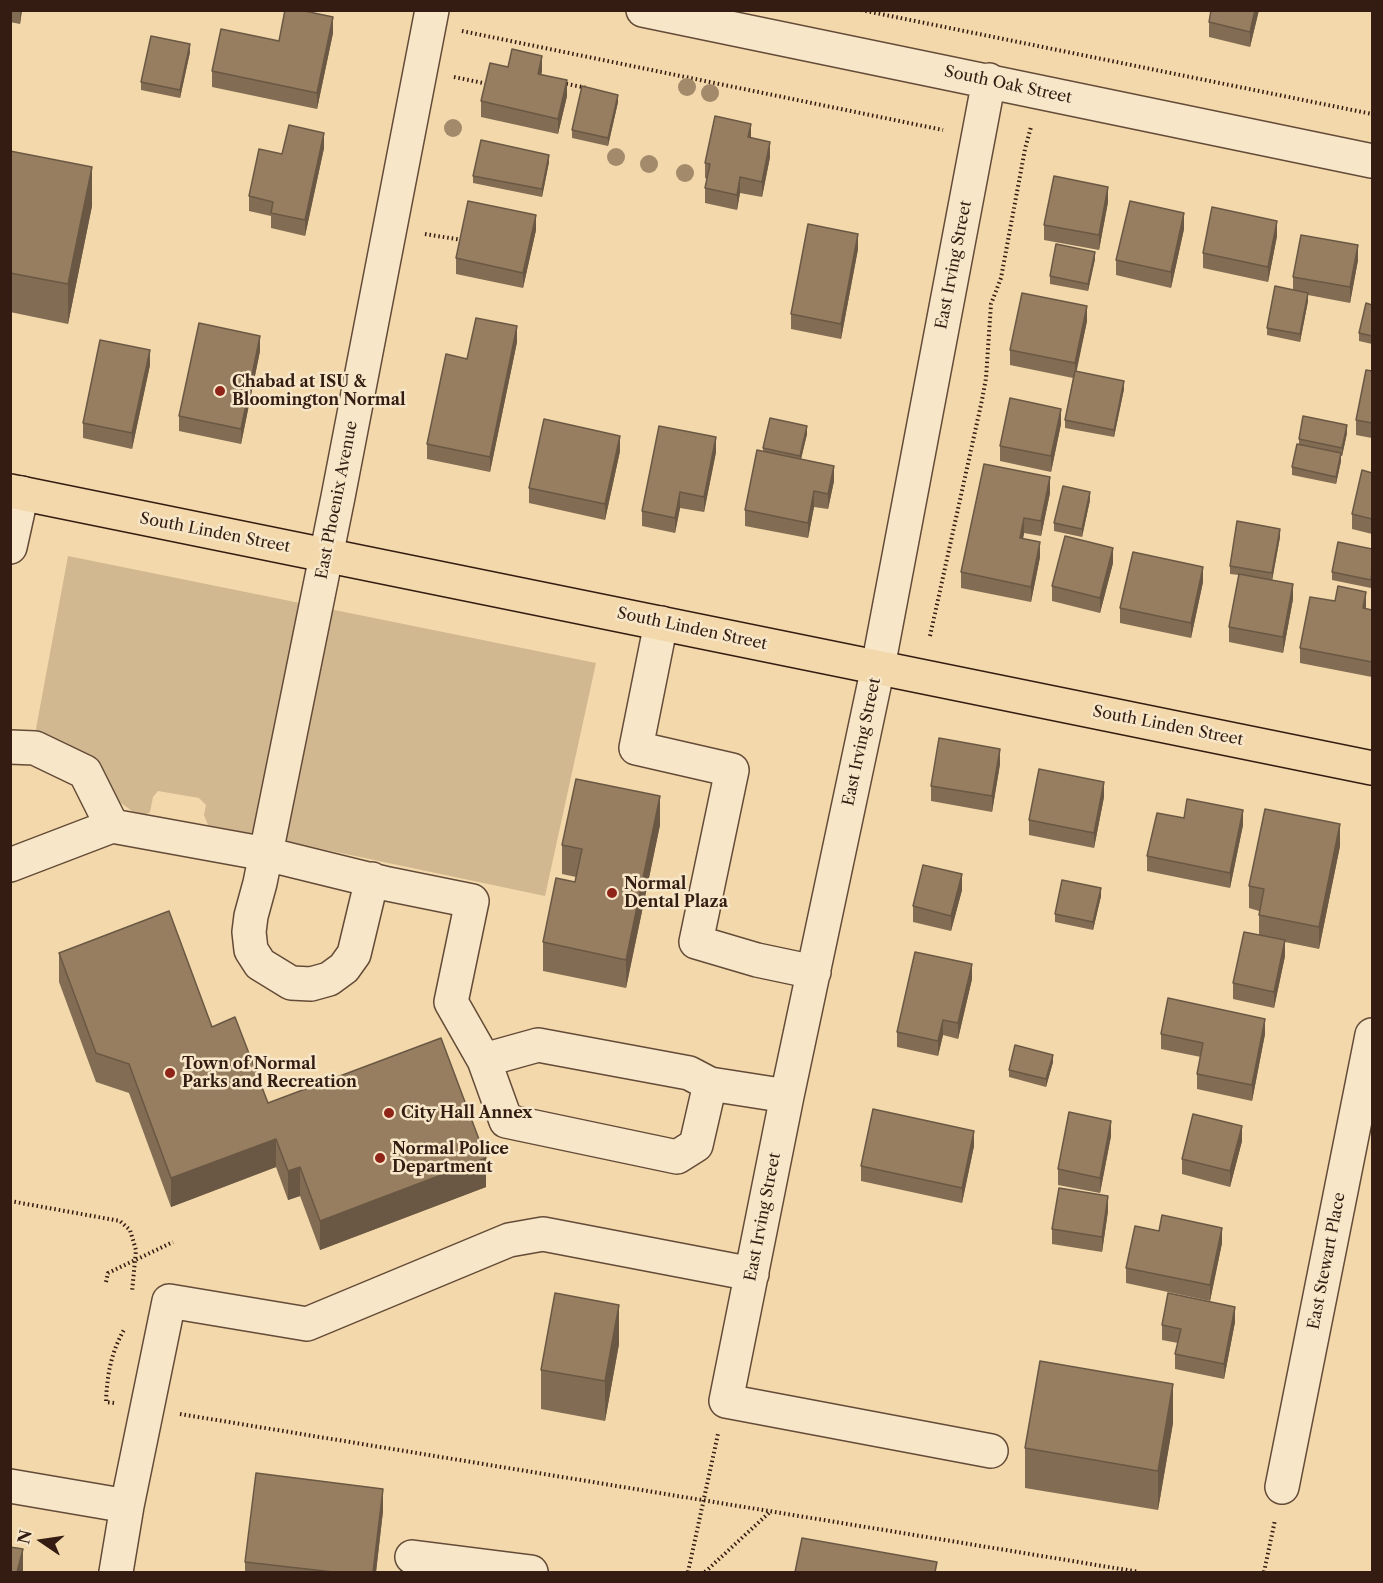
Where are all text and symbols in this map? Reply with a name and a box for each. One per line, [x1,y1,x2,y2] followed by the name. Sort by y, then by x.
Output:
[943,62,1073,108] street label: South Oak Street
[932,199,976,331] street label: East Irving Street
[232,372,406,410] place label: Chabad at ISU & Bloomington Normal
[213,384,227,398] marker: Chabad at ISU & Bloomington Normal
[312,419,362,581] street label: East Phoenix Avenue
[138,509,292,557] street label: South Linden Street
[615,604,769,654] street label: South Linden Street
[839,676,885,808] street label: East Irving Street
[1091,702,1245,750] street label: South Linden Street
[624,874,728,912] place label: Normal Dental Plaza
[605,886,619,900] marker: Normal Dental Plaza
[182,1054,357,1092] place label: Town of Normal Parks and Recreation
[163,1066,177,1080] marker: Town of Normal Parks and Recreation
[401,1103,532,1123] place label: City Hall Annex
[382,1106,396,1120] marker: City Hall Annex
[392,1139,509,1177] place label: Normal Police Department
[373,1151,387,1165] marker: Normal Police Department
[741,1151,785,1283] street label: East Irving Street
[1304,1191,1350,1331] street label: East Stewart Place
[12,1511,72,1571] north arrow
[13,1528,36,1546] text: N

